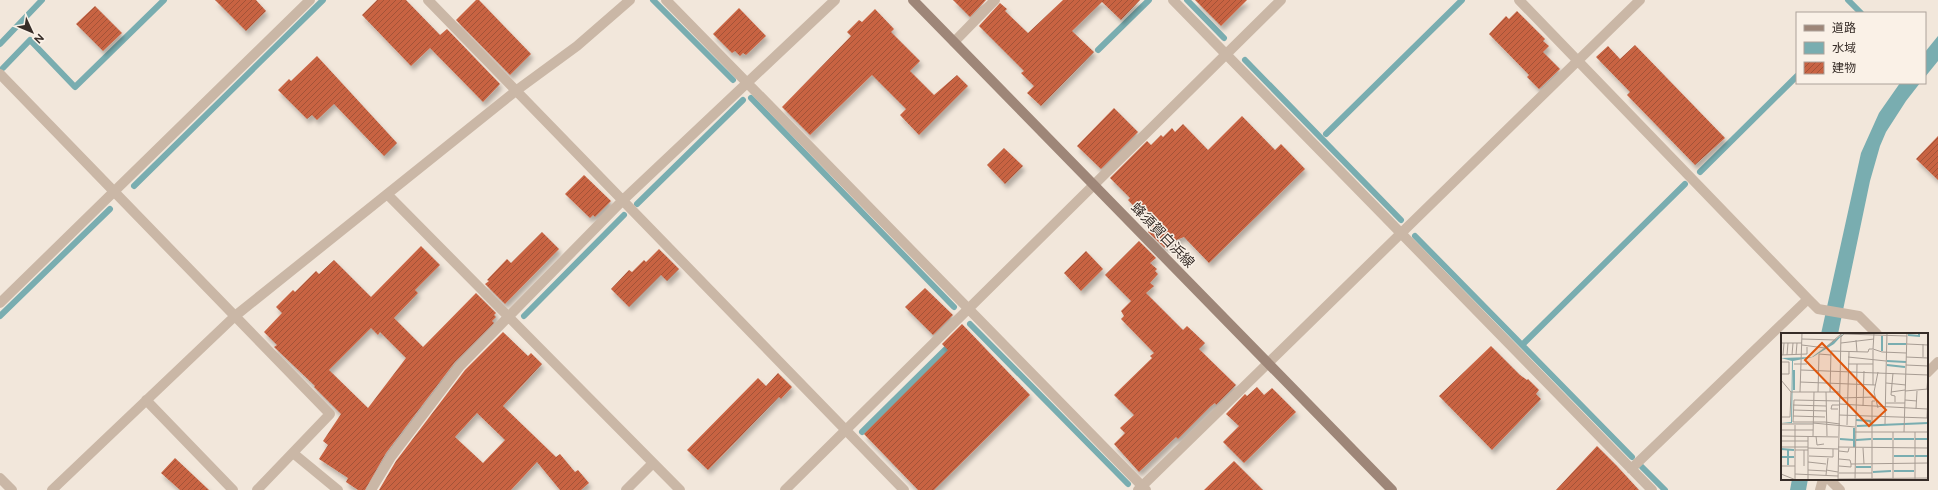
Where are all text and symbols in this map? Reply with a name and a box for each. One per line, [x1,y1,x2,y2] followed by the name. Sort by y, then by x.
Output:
[12,12,52,52] north arrow
[1796,12,1926,84] legend
[1832,21,1856,35] text: 道路
[31,31,46,46] text: N
[1832,41,1856,55] text: 水域
[1832,61,1856,75] text: 建物
[1127,199,1198,271] street label: 蜂須賀白浜線
[1781,333,1928,480] inset map

